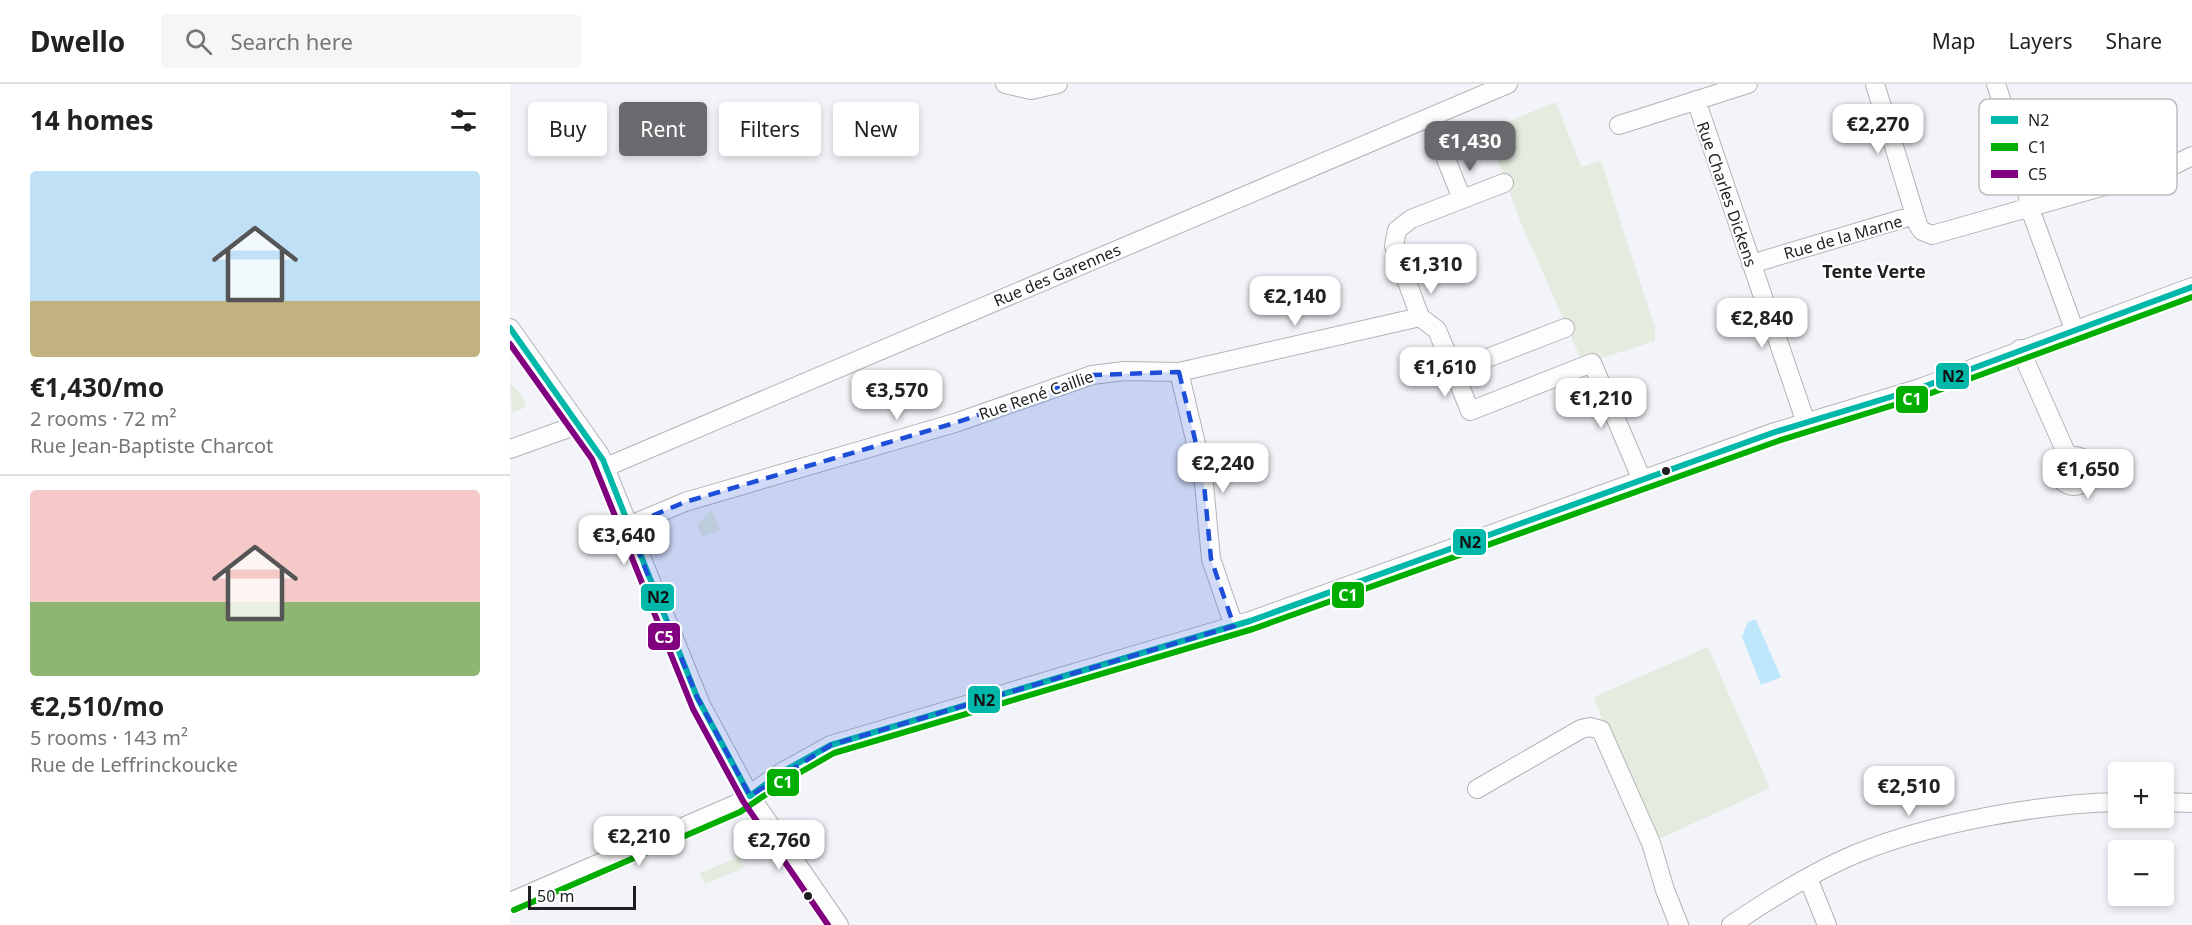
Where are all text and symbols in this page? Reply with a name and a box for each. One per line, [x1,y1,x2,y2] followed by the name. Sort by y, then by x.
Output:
[161,14,581,68] search box
[30,22,125,60] text: Dwello
[182,25,215,58] icon: search
[230,26,353,56] text: Search here
[1932,27,1976,55] text: Map
[2009,27,2073,55] text: Layers
[2106,27,2162,55] text: Share
[1979,99,2177,195] legend
[30,102,154,138] text: 14 homes
[528,102,607,156] chip: Buy
[619,102,707,156] chip: Rent
[719,102,821,156] chip: Filters
[833,102,919,156] chip: New
[447,104,480,137] icon: filters
[1829,104,1927,155] pin: €2,270
[2028,109,2049,131] text: N2
[1847,110,1909,137] text: €2,270
[1692,118,1762,270] street label: Rue Charles Dickens
[1421,121,1519,172] pin: €1,430
[1439,127,1501,154] text: €1,430
[2028,136,2047,158] text: C1
[2028,163,2047,185] text: C5
[201,210,309,318] icon: home
[1781,210,1905,264] street label: Rue de la Marne
[990,238,1124,312] street label: Rue des Garennes
[1382,244,1480,295] pin: €1,310
[1400,250,1462,277] text: €1,310
[1822,259,1926,283] district label: Tente Verte
[1246,276,1344,327] pin: €2,140
[1264,282,1326,309] text: €2,140
[1713,298,1811,349] pin: €2,840
[1731,304,1793,331] text: €2,840
[1396,347,1494,398] pin: €1,610
[1414,353,1476,380] text: €1,610
[1935,362,1970,390] line badge: N2
[976,365,1096,425] street label: Rue René Caillie
[1942,365,1964,387] text: N2
[30,369,164,405] text: €1,430/mo
[848,370,946,421] pin: €3,570
[866,376,928,403] text: €3,570
[1552,378,1650,429] pin: €1,210
[1570,384,1632,411] text: €1,210
[1895,385,1929,414] line badge: C1
[1902,388,1922,410] text: C1
[30,405,177,432] text: 2 rooms · 72 m²
[30,432,273,459] text: Rue Jean-Baptiste Charcot
[1174,443,1272,494] pin: €2,240
[1192,449,1254,476] text: €2,240
[2039,449,2137,500] pin: €1,650
[2057,455,2119,482] text: €1,650
[1660,465,1672,477] unlabelled marker
[575,515,673,566] pin: €3,640
[593,521,655,548] text: €3,640
[1452,528,1487,556] line badge: N2
[201,529,309,637] icon: home
[1459,531,1481,553] text: N2
[1331,581,1365,609] line badge: C1
[640,583,675,612] line badge: N2
[1338,584,1358,606] text: C1
[647,586,669,608] text: N2
[647,622,681,651] line badge: C5
[654,626,674,648] text: C5
[967,685,1001,714] line badge: N2
[30,688,164,724] text: €2,510/mo
[973,689,995,711] text: N2
[30,724,188,751] text: 5 rooms · 143 m²
[30,751,238,778] text: Rue de Leffrinckoucke
[2108,762,2174,906] map controls
[2108,762,2174,828] button: +
[1860,766,1958,817] pin: €2,510
[766,768,800,797] line badge: C1
[773,771,793,793] text: C1
[1878,772,1940,799] text: €2,510
[590,816,688,867] pin: €2,210
[730,820,828,871] pin: €2,760
[608,822,670,849] text: €2,210
[748,826,810,853] text: €2,760
[2108,840,2174,906] button: −
[528,883,636,910] scale bar
[537,885,574,907] text: 50 m
[802,890,814,902] unlabelled marker

